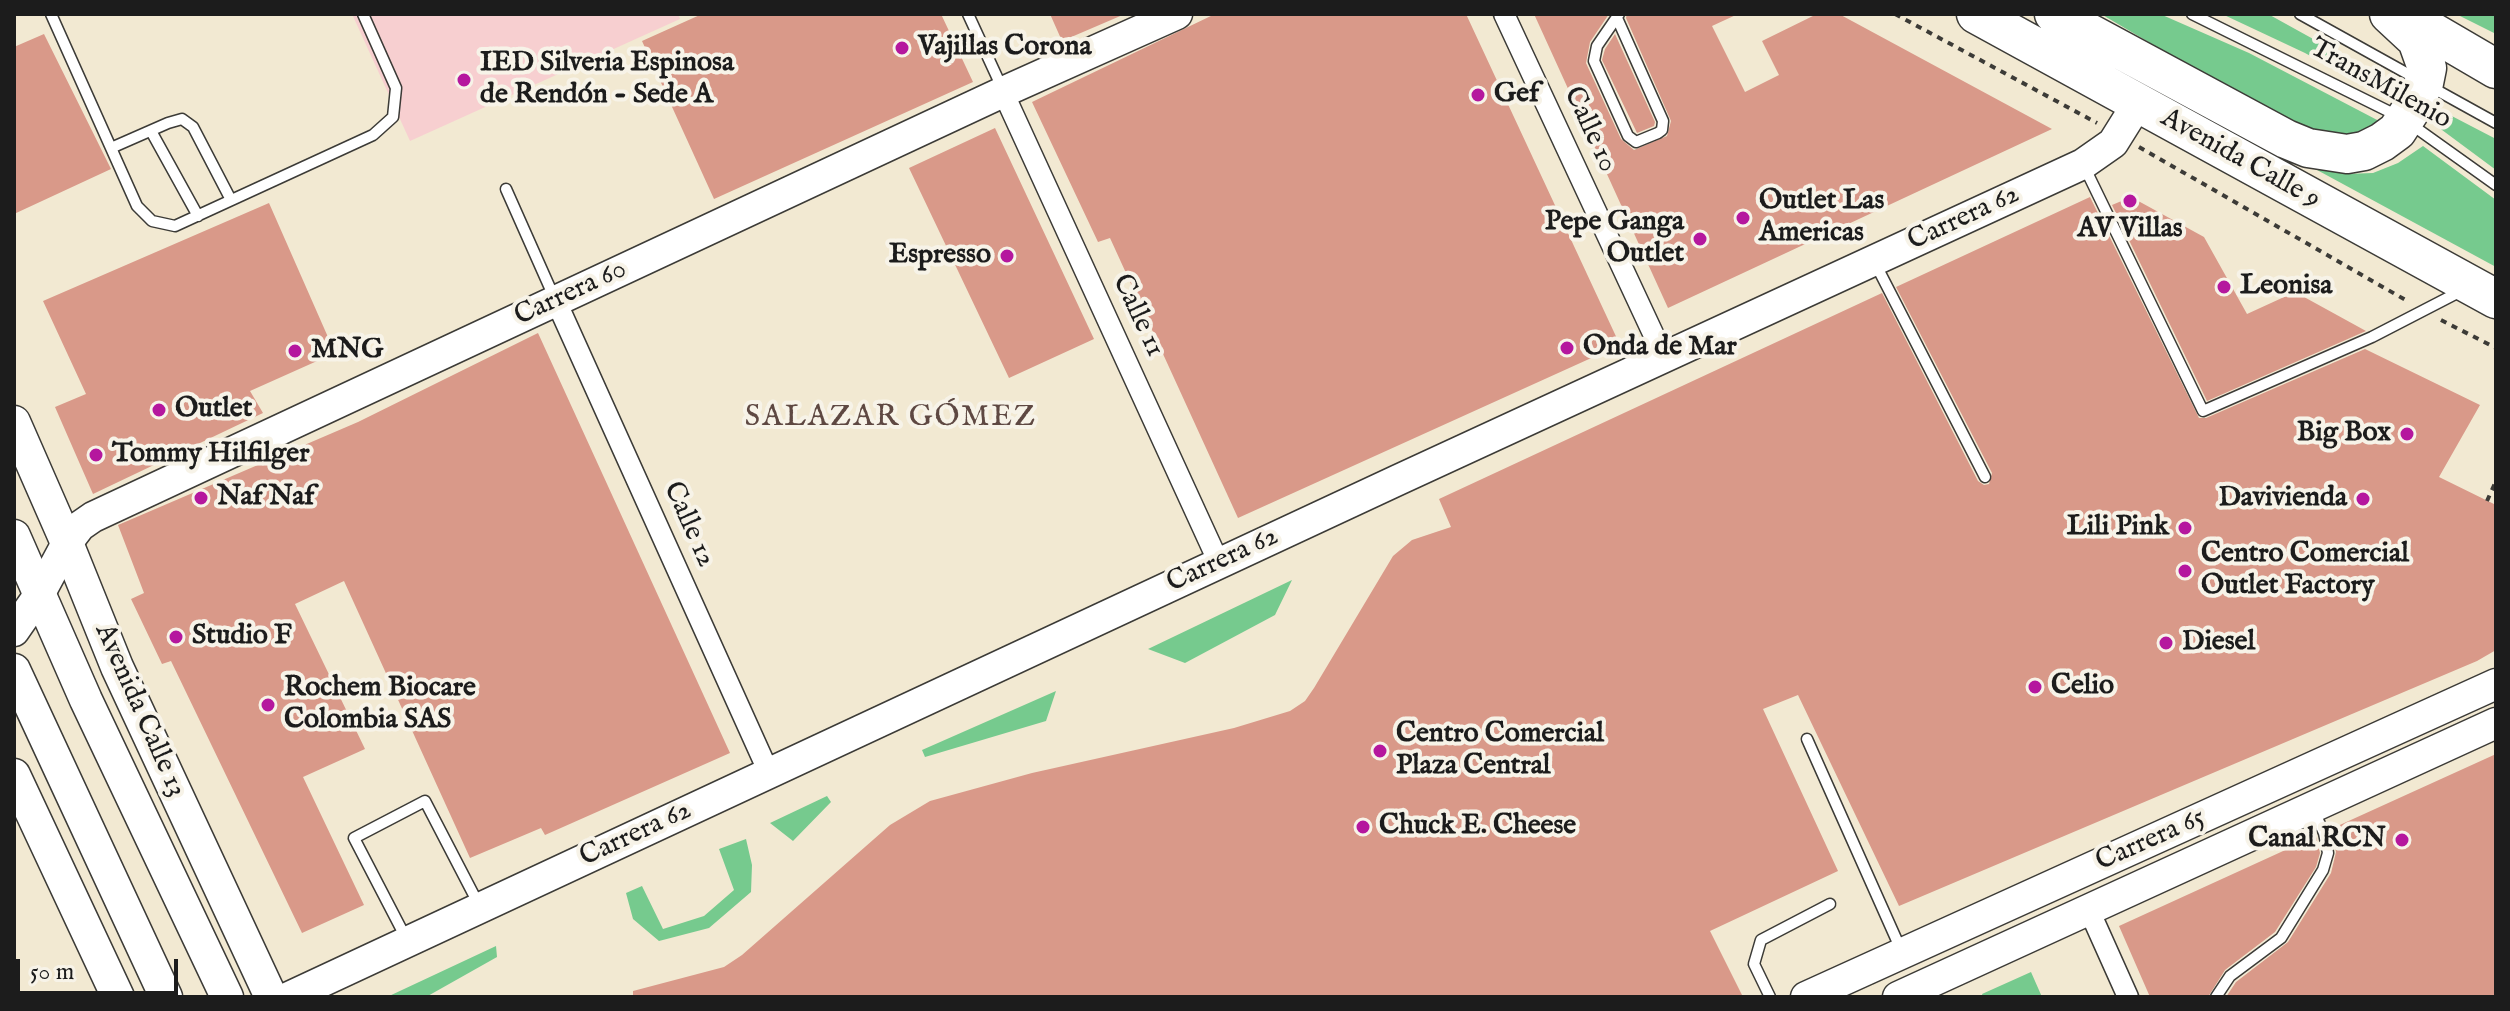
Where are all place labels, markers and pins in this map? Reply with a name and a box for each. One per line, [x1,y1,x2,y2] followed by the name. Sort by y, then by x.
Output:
[918,31,1091,65] place label: Vajillas Corona
[893,39,911,57] marker: Vajillas Corona
[480,47,734,113] place label: IED Silveria Espinosa de Rendón - Sede A
[455,71,473,89] marker: IED Silveria Espinosa de Rendón - Sede A
[1494,78,1539,112] place label: Gef
[1469,86,1487,104] marker: Gef
[1759,185,1884,251] place label: Outlet Las Americas
[2121,192,2139,210] marker: AV Villas
[1545,206,1684,272] place label: Pepe Ganga Outlet
[1734,209,1752,227] marker: Outlet Las Americas
[2077,213,2183,247] place label: AV Villas
[1691,230,1709,248] marker: Pepe Ganga Outlet
[889,239,991,273] place label: Espresso
[998,247,1016,265] marker: Espresso
[2240,270,2332,304] place label: Leonisa
[2215,278,2233,296] marker: Leonisa
[1583,331,1737,365] place label: Onda de Mar
[311,334,383,368] place label: MNG
[1558,339,1576,357] marker: Onda de Mar
[286,342,304,360] marker: MNG
[175,393,252,427] place label: Outlet
[150,401,168,419] marker: Outlet
[2297,417,2391,451] place label: Big Box
[2398,425,2416,443] marker: Big Box
[112,438,309,472] place label: Tommy Hilfilger
[87,446,105,464] marker: Tommy Hilfilger
[217,481,315,515] place label: Naf Naf
[2218,482,2347,516] place label: Davivienda
[192,489,210,507] marker: Naf Naf
[2354,490,2372,508] marker: Davivienda
[2067,511,2169,545] place label: Lili Pink
[2176,519,2194,537] marker: Lili Pink
[2201,538,2409,604] place label: Centro Comercial Outlet Factory
[2176,562,2194,580] marker: Centro Comercial Outlet Factory
[192,620,292,654] place label: Studio F
[2182,626,2255,660] place label: Diesel
[167,628,185,646] marker: Studio F
[2157,634,2175,652] marker: Diesel
[2051,670,2114,704] place label: Celio
[284,672,476,738] place label: Rochem Biocare Colombia SAS
[2026,678,2044,696] marker: Celio
[259,696,277,714] marker: Rochem Biocare Colombia SAS
[1396,718,1604,784] place label: Centro Comercial Plaza Central
[1371,742,1389,760] marker: Centro Comercial Plaza Central
[1379,810,1576,844] place label: Chuck E. Cheese
[1354,818,1372,836] marker: Chuck E. Cheese
[2248,823,2386,857] place label: Canal RCN
[2393,831,2411,849] marker: Canal RCN

